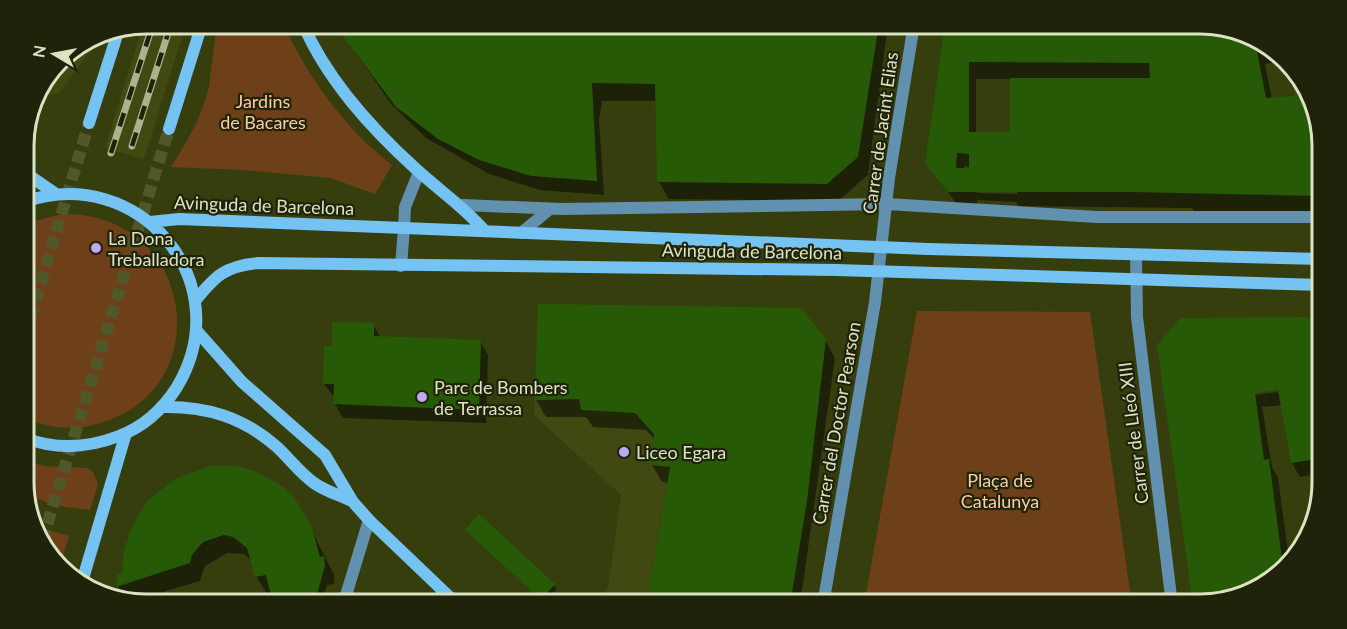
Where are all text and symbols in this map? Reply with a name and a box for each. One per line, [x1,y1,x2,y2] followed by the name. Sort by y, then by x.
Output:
[24,24,84,84] north arrow
[28,44,49,59] text: N
[858,50,902,215] street label: Carrer de Jacint Elias
[220,90,306,133] park label: Jardins de Bacares
[173,191,355,219] street label: Avinguda de Barcelona
[108,227,204,270] place label: La Dona Treballadora
[662,238,842,264] street label: Avinguda de Barcelona
[89,241,103,255] marker: La Dona Treballadora
[807,320,865,526] street label: Carrer del Doctor Pearson
[1113,361,1153,505] street label: Carrer de Lleó XIII
[434,376,568,419] place label: Parc de Bombers de Terrassa
[415,390,429,404] marker: Parc de Bombers de Terrassa
[636,441,726,463] place label: Liceo Egara
[617,445,631,459] marker: Liceo Egara
[961,469,1039,512] park label: Plaça de Catalunya

